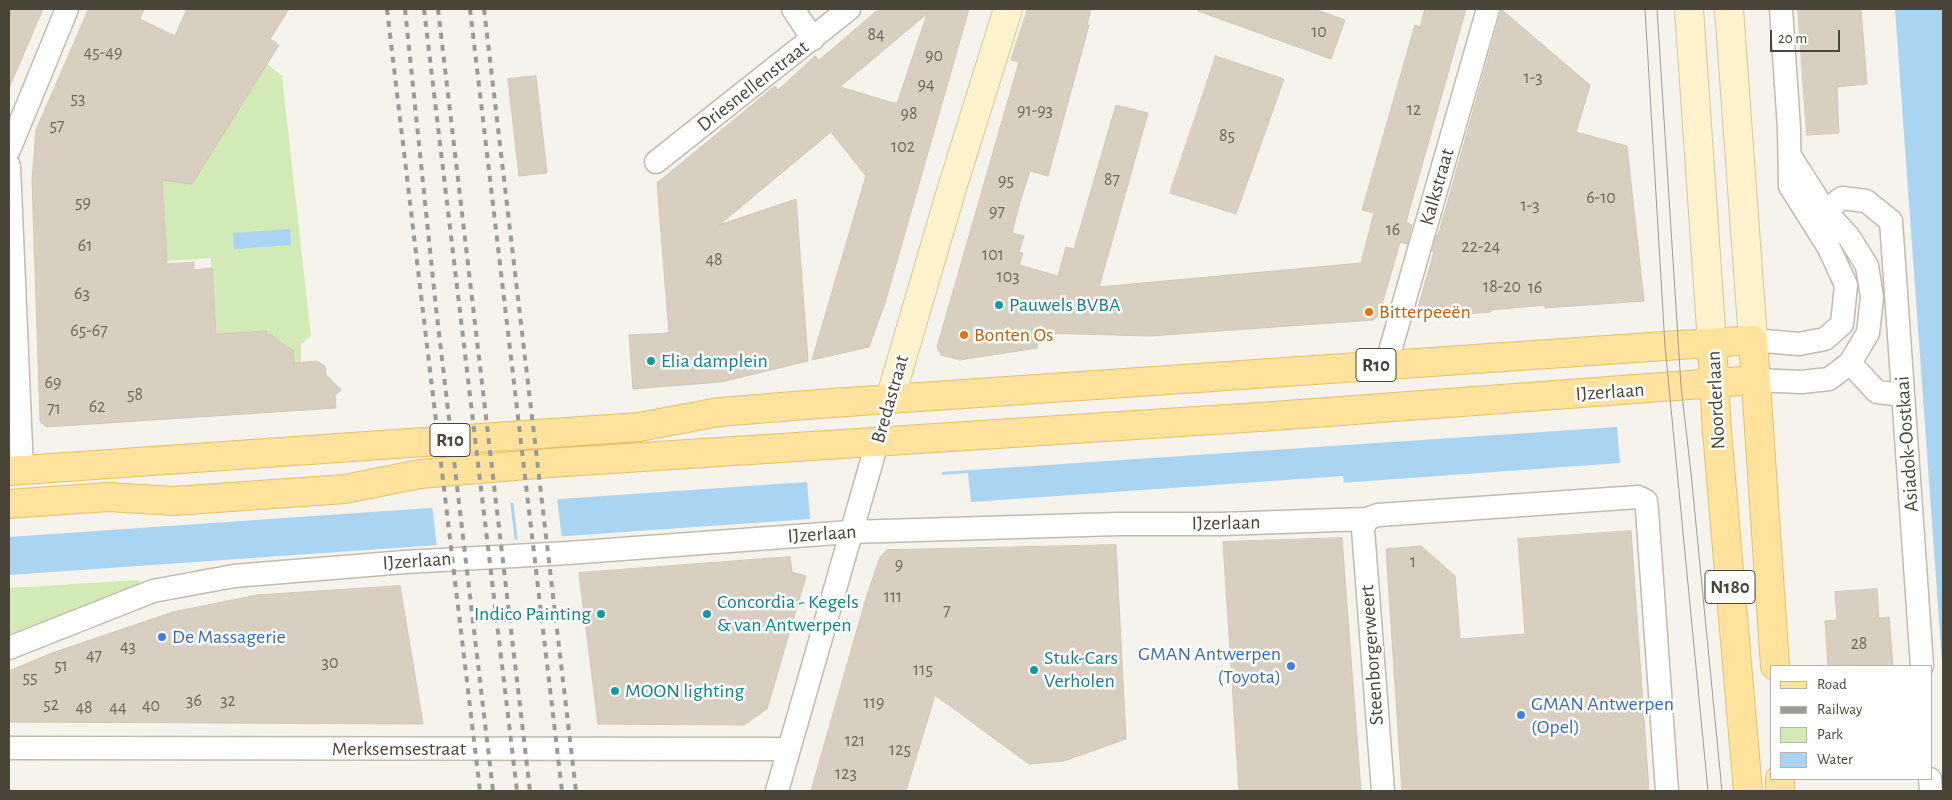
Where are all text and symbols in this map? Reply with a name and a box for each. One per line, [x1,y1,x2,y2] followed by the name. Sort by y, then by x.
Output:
[1772,20,1842,52] scale bar
[1311,21,1327,43] house number: 10
[867,24,885,46] house number: 84
[1778,31,1807,46] text: 20 m
[693,35,813,137] street label: Driesnellenstraat
[84,42,122,64] house number: 45-49
[925,45,943,67] house number: 90
[1523,67,1543,89] house number: 1-3
[917,74,935,96] house number: 94
[71,88,85,110] house number: 53
[1407,99,1421,121] house number: 12
[1017,100,1053,122] house number: 91-93
[901,103,917,125] house number: 98
[49,115,65,137] house number: 57
[1219,125,1235,147] house number: 85
[891,136,915,158] house number: 102
[1415,146,1459,228] street label: Kalkstraat
[1104,169,1120,191] house number: 87
[998,170,1014,192] house number: 95
[1586,187,1616,209] house number: 6-10
[75,192,91,214] house number: 59
[1520,195,1540,217] house number: 1-3
[989,201,1005,223] house number: 97
[1386,219,1400,241] house number: 16
[78,235,92,257] house number: 61
[1462,236,1500,258] house number: 22-24
[982,244,1004,266] house number: 101
[705,249,723,271] house number: 48
[996,266,1020,288] house number: 103
[1483,276,1521,298] house number: 18-20
[1528,277,1542,299] house number: 16
[74,283,90,305] house number: 63
[1009,293,1120,317] place label: Pauwels BVBA
[993,299,1005,311] marker: Pauwels BVBA
[1379,300,1471,324] place label: Bitterpeeën
[1363,306,1375,318] marker: Bitterpeeën
[70,320,108,342] house number: 65-67
[974,323,1054,347] place label: Bonten Os
[958,329,970,341] marker: Bonten Os
[1356,348,1396,382] road number: R10
[661,349,768,373] place label: Elia damplein
[1701,350,1731,450] street label: Noorderlaan
[866,352,914,446] street label: Bredastraat
[645,355,657,367] marker: Elia damplein
[45,372,61,394] house number: 69
[1890,375,1924,513] street label: Asiadok-Oostkaai
[1575,378,1645,406] street label: IJzerlaan
[127,384,143,406] house number: 58
[89,396,105,418] house number: 62
[47,398,61,420] house number: 71
[430,424,470,456] road number: R10
[1191,510,1261,536] street label: IJzerlaan
[787,520,857,548] street label: IJzerlaan
[382,547,452,575] street label: IJzerlaan
[1410,551,1416,573] house number: 1
[895,554,903,576] house number: 9
[1705,570,1755,604] road number: N180
[1355,584,1389,726] street label: Steenborgerweert
[884,586,902,608] house number: 111
[717,590,859,637] place label: Concordia - Kegels & van Antwerpen
[943,600,951,622] house number: 7
[474,602,591,626] place label: Indico Painting
[595,608,607,620] marker: Indico Painting
[701,608,713,620] marker: Concordia - Kegels & van Antwerpen
[172,625,286,649] place label: De Massagerie
[156,631,168,643] marker: De Massagerie
[1851,633,1867,655] house number: 28
[120,636,136,658] house number: 43
[1138,642,1281,689] place label: GMAN Antwerpen (Toyota)
[86,645,102,667] house number: 47
[1044,646,1118,693] place label: Stuk-Cars Verholen
[322,652,338,674] house number: 30
[54,655,68,677] house number: 51
[913,659,933,681] house number: 115
[1285,660,1297,672] marker: GMAN Antwerpen (Toyota)
[1028,664,1040,676] marker: Stuk-Cars Verholen
[1770,665,1932,780] legend
[22,667,38,689] house number: 55
[1817,677,1847,692] text: Road
[625,679,744,703] place label: MOON lighting
[609,685,621,697] marker: MOON lighting
[186,690,202,712] house number: 36
[220,690,236,712] house number: 32
[864,692,884,714] house number: 119
[1531,692,1674,739] place label: GMAN Antwerpen (Opel)
[43,694,59,716] house number: 52
[142,695,160,717] house number: 40
[75,697,93,719] house number: 48
[109,697,127,719] house number: 44
[1817,702,1862,717] text: Railway
[1515,709,1527,721] marker: GMAN Antwerpen (Opel)
[1817,727,1843,742] text: Park
[845,730,865,752] house number: 121
[332,737,466,761] street label: Merksemsestraat
[889,739,911,761] house number: 125
[1817,752,1853,767] text: Water
[835,763,857,785] house number: 123

